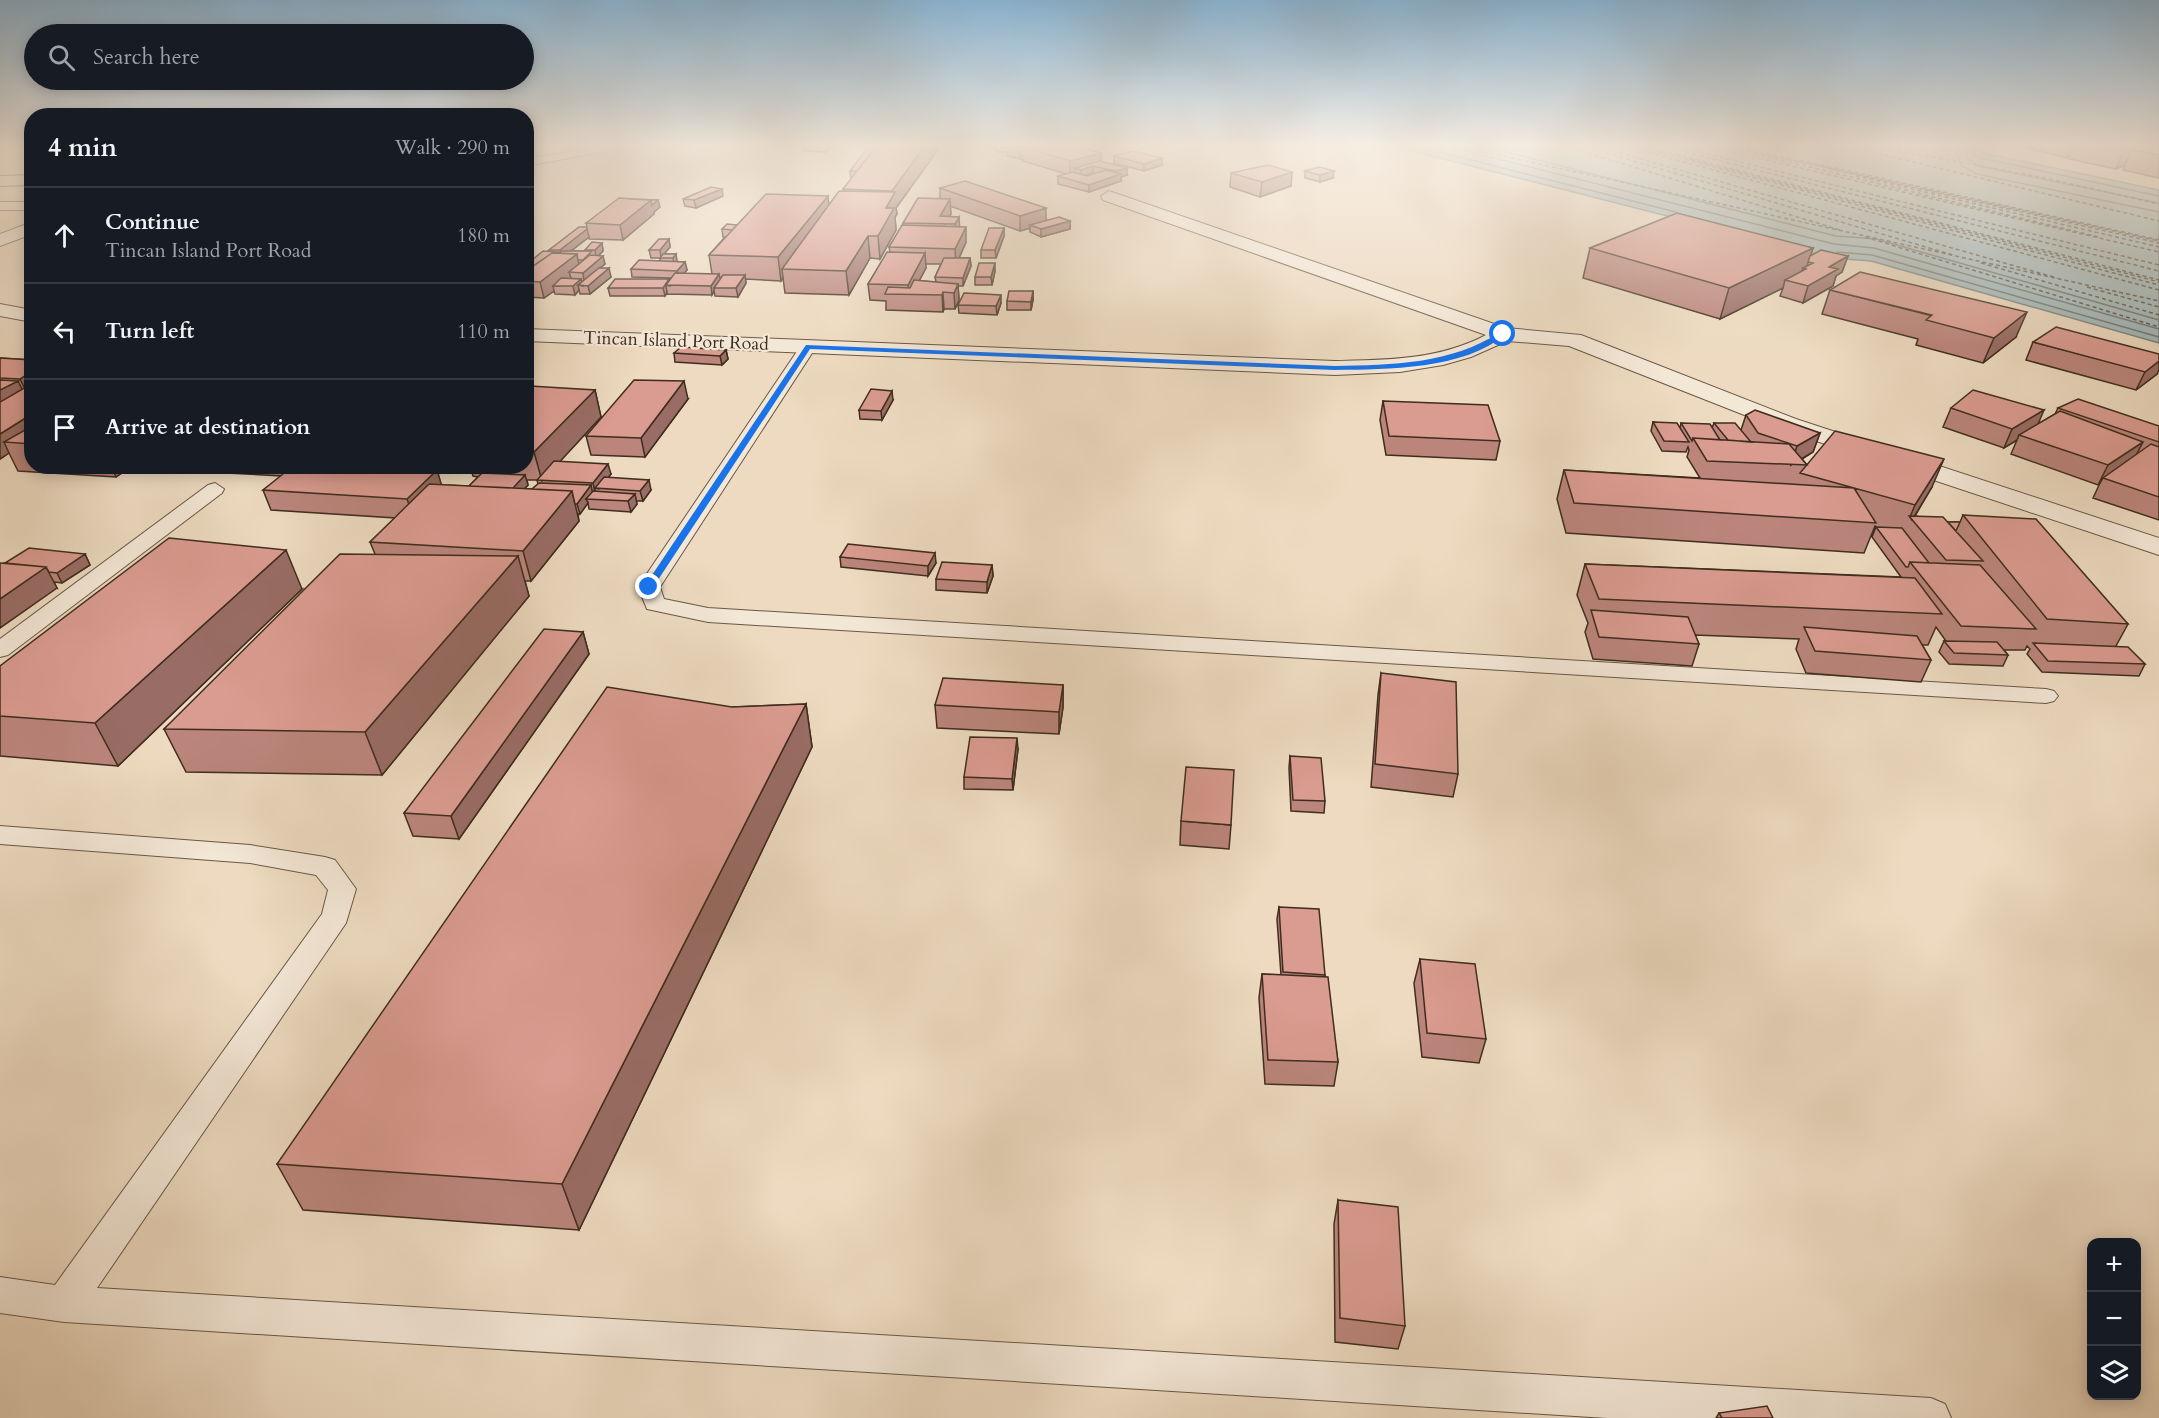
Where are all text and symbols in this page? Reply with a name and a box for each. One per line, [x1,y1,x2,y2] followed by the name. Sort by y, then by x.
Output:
[24,24,534,90] search box
[45,41,78,74] icon: search
[93,42,200,72] text: Search here
[48,130,117,165] text: 4 min
[395,134,510,161] text: Walk · 290 m
[105,207,200,237] text: Continue
[48,219,81,252] icon: ahead
[457,222,510,249] text: 180 m
[105,237,311,264] text: Tincan Island Port Road
[48,315,81,348] icon: left
[105,316,194,346] text: Turn left
[457,318,510,345] text: 110 m
[1489,320,1515,346] route start
[583,325,770,357] street label: Tincan Island Port Road
[48,411,81,444] icon: arrive
[105,412,310,442] text: Arrive at destination
[635,573,661,599] route end
[2087,1238,2141,1400] map controls
[2087,1238,2141,1292] button: +
[2087,1292,2141,1346] button: −
[2087,1346,2141,1400] button: layers

